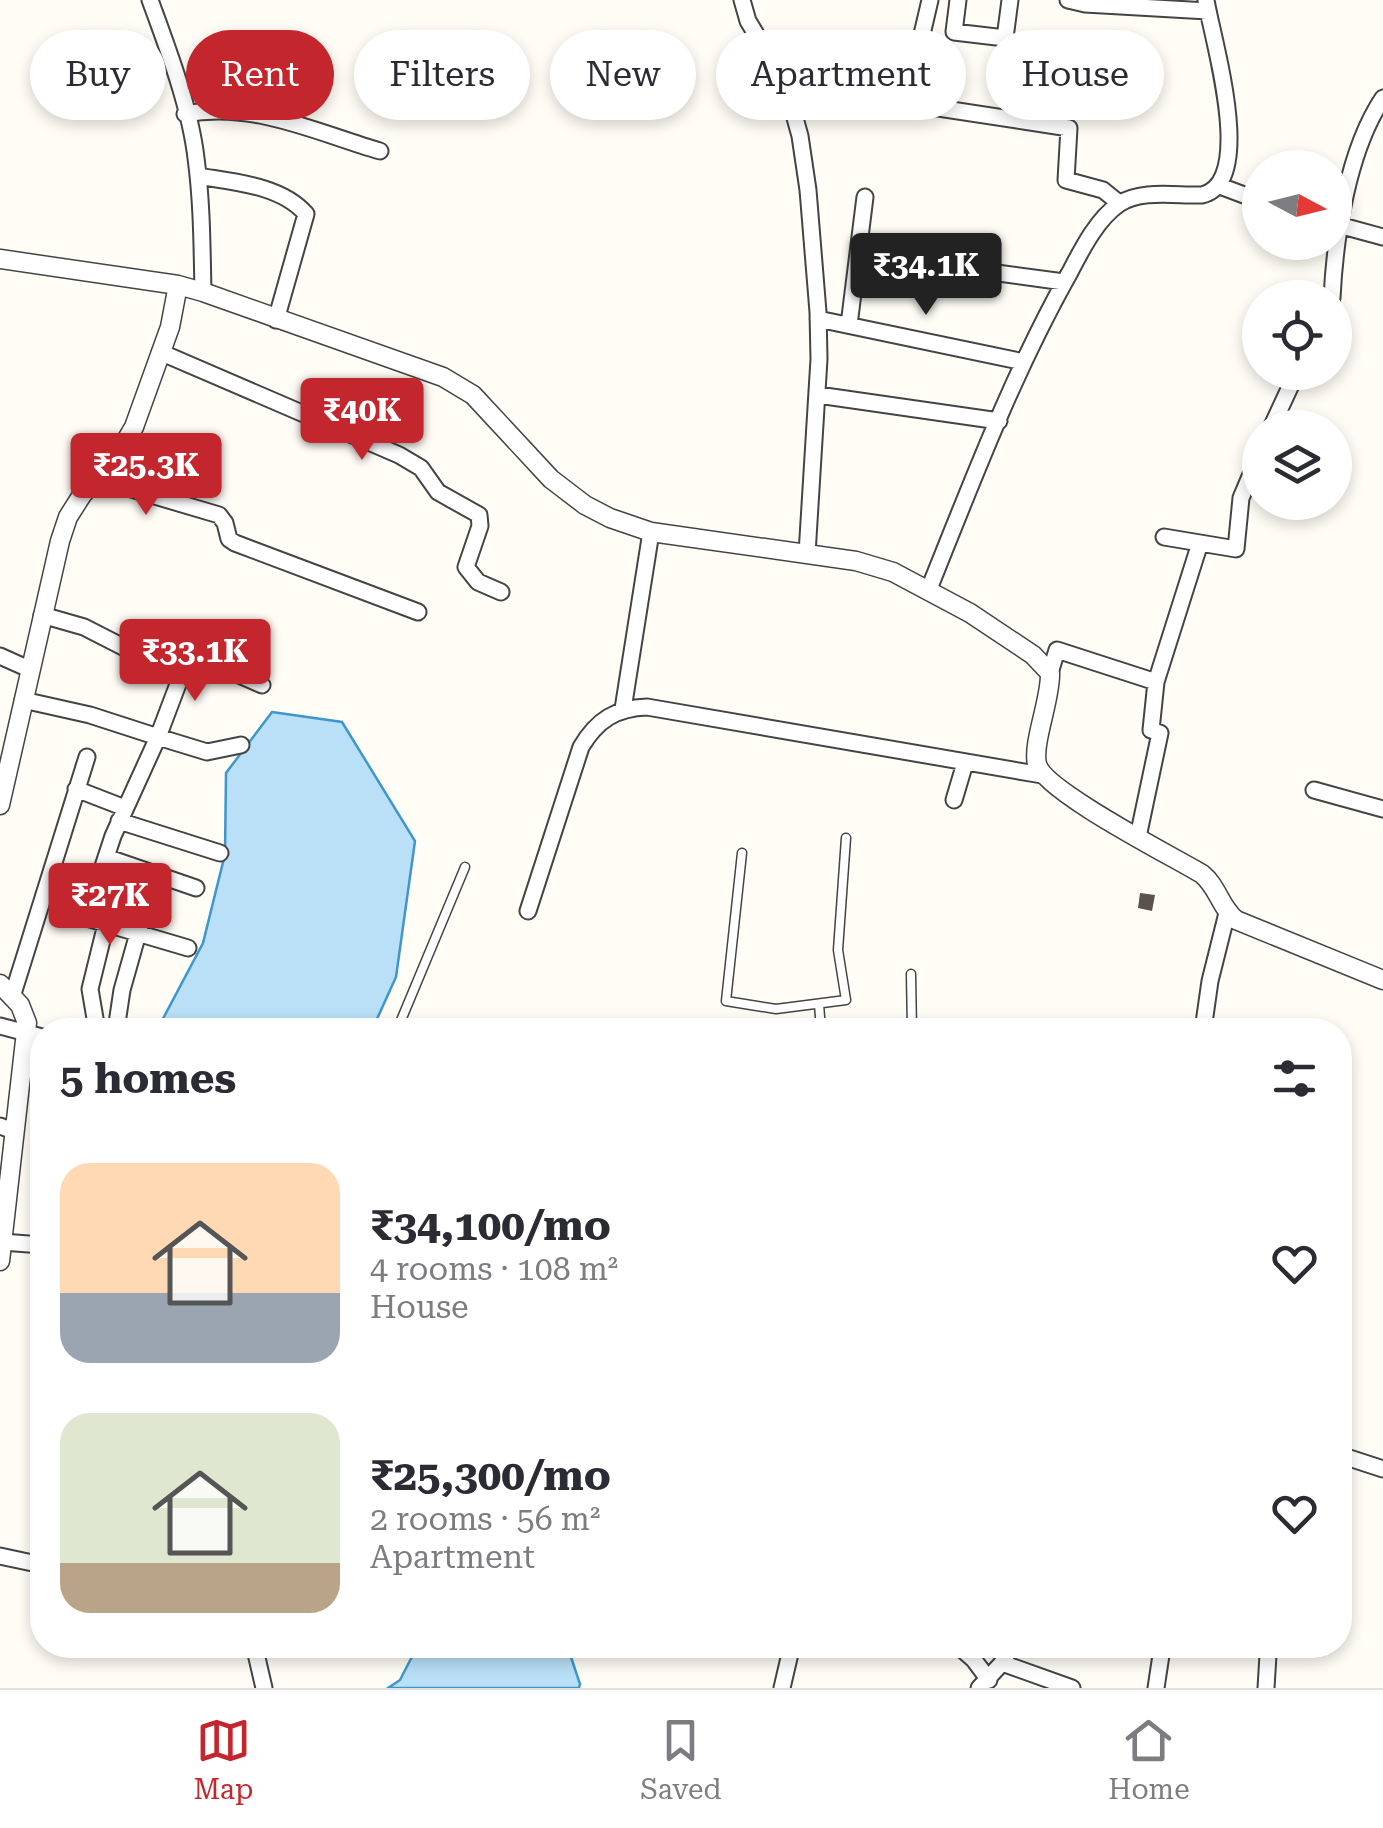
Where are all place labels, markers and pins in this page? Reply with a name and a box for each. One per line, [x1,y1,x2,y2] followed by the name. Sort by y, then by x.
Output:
[845,233,1007,318] pin: ₹34.1K
[303,378,421,463] pin: ₹40K
[65,433,227,518] pin: ₹25.3K
[114,619,276,704] pin: ₹33.1K
[51,863,169,948] pin: ₹27K

